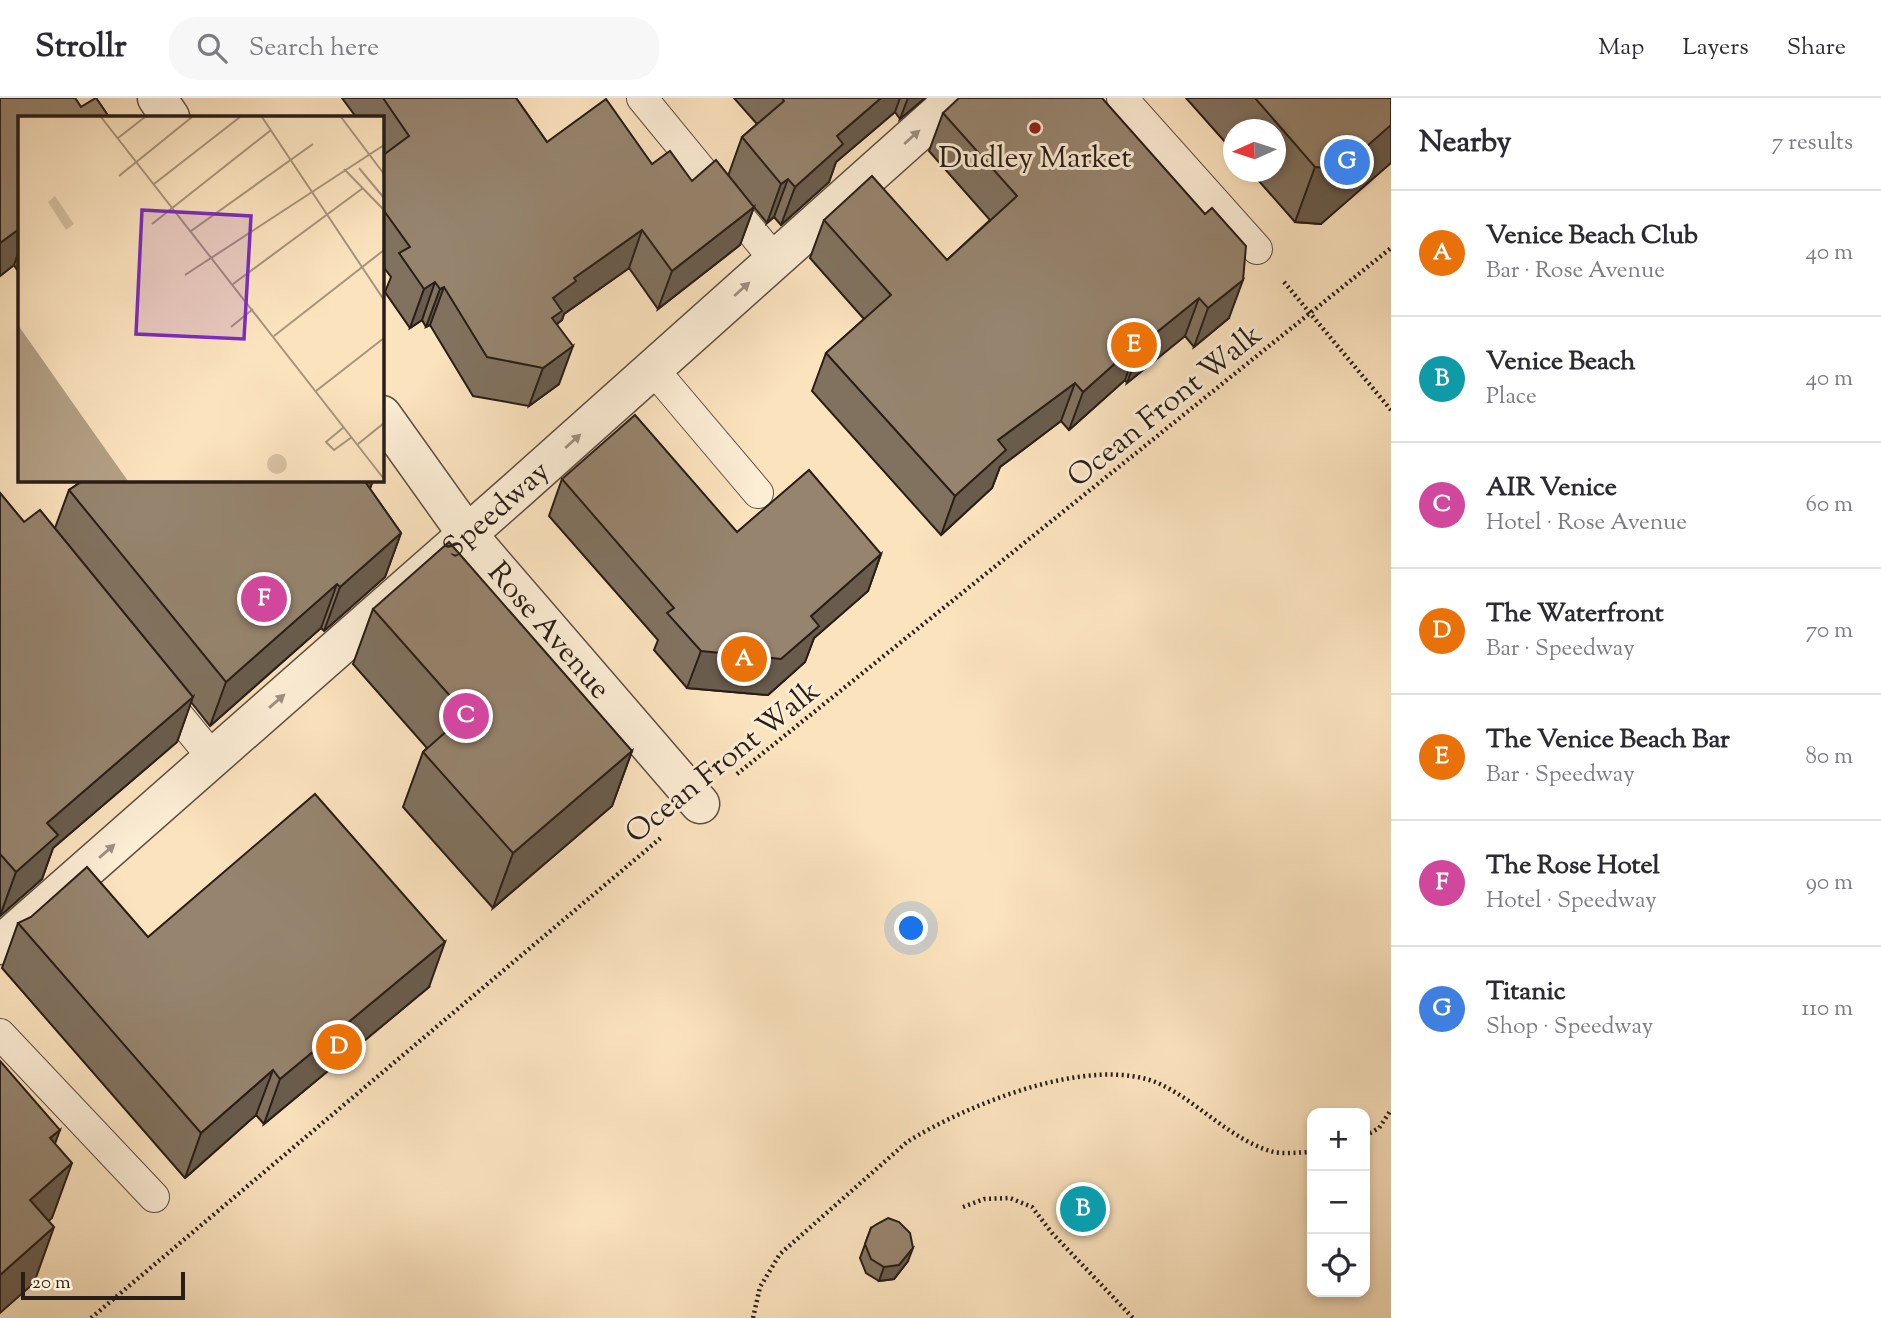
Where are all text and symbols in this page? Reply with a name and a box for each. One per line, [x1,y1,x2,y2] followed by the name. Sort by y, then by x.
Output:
[169,17,659,80] search box
[35,24,127,72] text: Strollr
[193,29,231,67] icon: search
[249,30,379,67] text: Search here
[1598,31,1644,65] text: Map
[1682,31,1749,65] text: Layers
[1787,31,1846,65] text: Share
[18,116,383,481] inset map
[1223,119,1286,182] north arrow
[1027,120,1043,136] marker: Dudley Market
[1419,122,1511,165] text: Nearby
[1772,127,1853,160] text: 7 results
[903,130,920,146] one-way arrow
[1324,136,1370,188] pin: G
[939,138,1131,181] place label: Dudley Market
[1486,218,1698,255] text: Venice Beach Club
[1433,237,1451,270] text: A
[1806,237,1853,270] text: 40 m
[1486,255,1665,288] text: Bar · Rose Avenue
[734,282,751,297] one-way arrow
[1059,315,1272,499] street label: Ocean Front Walk
[1111,319,1157,371] pin: E
[1486,344,1636,381] text: Venice Beach
[1435,363,1449,396] text: B
[1806,363,1853,396] text: 40 m
[1486,381,1537,414] text: Place
[564,433,582,449] one-way arrow
[434,452,560,570] street label: Speedway
[1486,470,1617,507] text: AIR Venice
[1433,489,1451,522] text: C
[1805,489,1853,522] text: 60 m
[1486,507,1687,540] text: Hotel · Rose Avenue
[476,553,620,710] street label: Rose Avenue
[241,573,287,625] pin: F
[1486,596,1664,633] text: The Waterfront
[1433,615,1451,648] text: D
[1806,615,1853,648] text: 70 m
[721,633,767,685] pin: A
[1486,633,1635,666] text: Bar · Speedway
[617,671,830,855] street label: Ocean Front Walk
[443,690,489,742] pin: C
[269,694,286,709] one-way arrow
[1486,722,1730,759] text: The Venice Beach Bar
[1435,741,1449,774] text: E
[1805,741,1853,774] text: 80 m
[1486,759,1635,792] text: Bar · Speedway
[98,844,115,859] one-way arrow
[1486,848,1660,885] text: The Rose Hotel
[1436,867,1448,900] text: F
[1806,867,1853,900] text: 90 m
[1486,885,1657,918] text: Hotel · Speedway
[894,911,928,945] your location
[1486,974,1566,1011] text: Titanic
[1433,993,1451,1026] text: G
[1802,993,1853,1026] text: 110 m
[1486,1011,1653,1044] text: Shop · Speedway
[316,1021,362,1073] pin: D
[1307,1108,1370,1297] map controls
[1307,1108,1370,1171] button: +
[1307,1171,1370,1234] button: −
[1060,1183,1106,1235] pin: B
[1307,1234,1370,1297] button: locate
[21,1269,186,1301] scale bar
[32,1270,71,1297] text: 20 m

